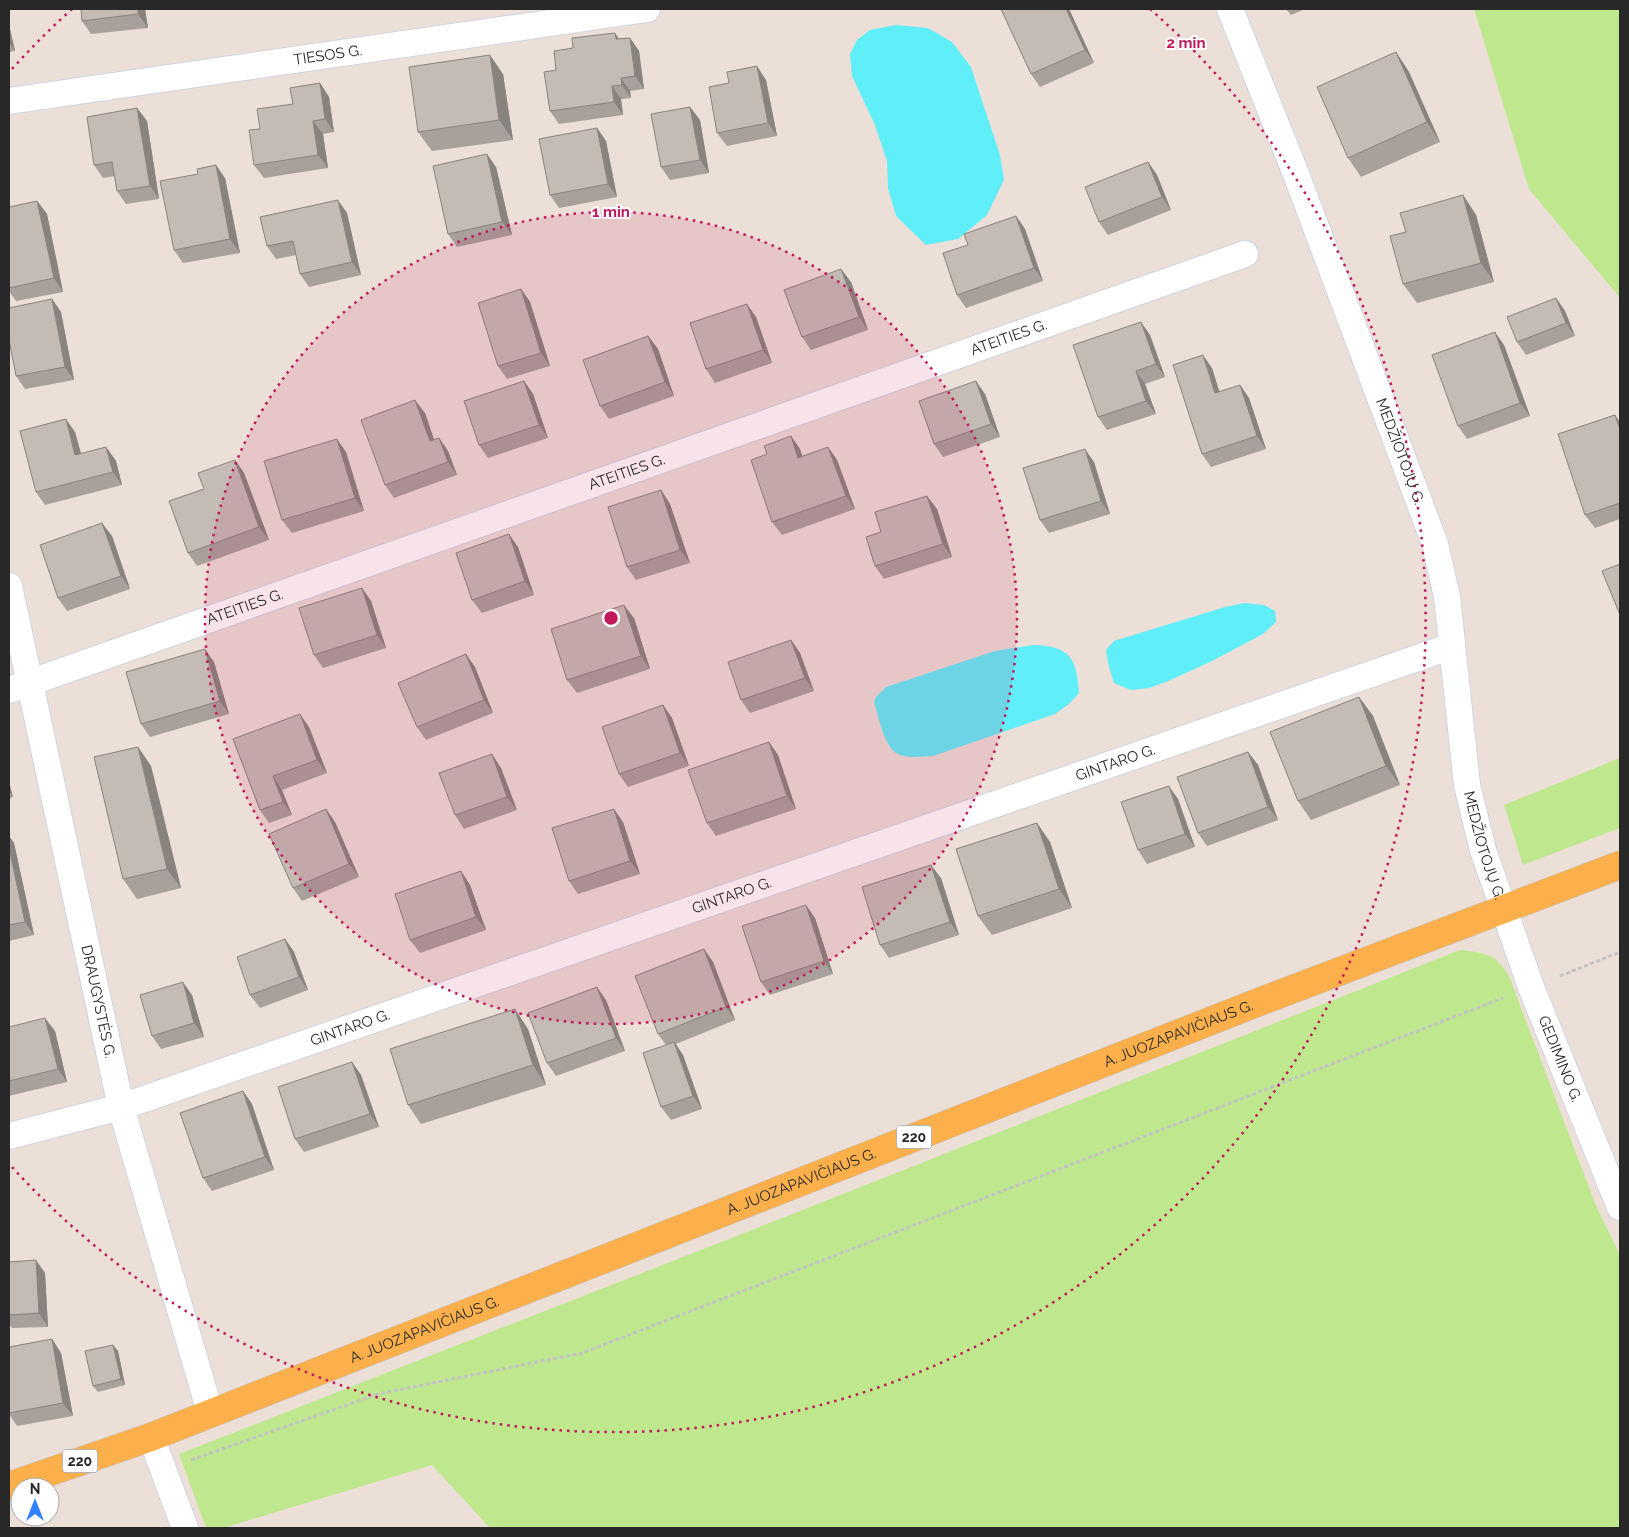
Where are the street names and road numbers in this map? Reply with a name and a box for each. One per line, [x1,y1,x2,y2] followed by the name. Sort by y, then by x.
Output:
[292,41,363,69] street label: TIESOS G.
[968,316,1049,359] street label: ATEITIES G.
[1372,396,1428,507] street label: MEDŽIOTOJŲ G.
[586,450,667,494] street label: ATEITIES G.
[204,585,285,629] street label: ATEITIES G.
[1073,741,1157,785] street label: GINTARO G.
[1460,789,1509,902] street label: MEDŽIOTOJŲ G.
[690,873,774,918] street label: GINTARO G.
[77,943,119,1060] street label: DRAUGYSTĖS G.
[1101,996,1256,1071] street label: A. JUOZAPAVIČIAUS G.
[308,1006,392,1050] street label: GINTARO G.
[1535,1013,1586,1105] street label: GEDIMINO G.
[896,1126,932,1148] road number: 220
[724,1144,879,1219] street label: A. JUOZAPAVIČIAUS G.
[347,1292,502,1367] street label: A. JUOZAPAVIČIAUS G.
[62,1450,98,1472] road number: 220

